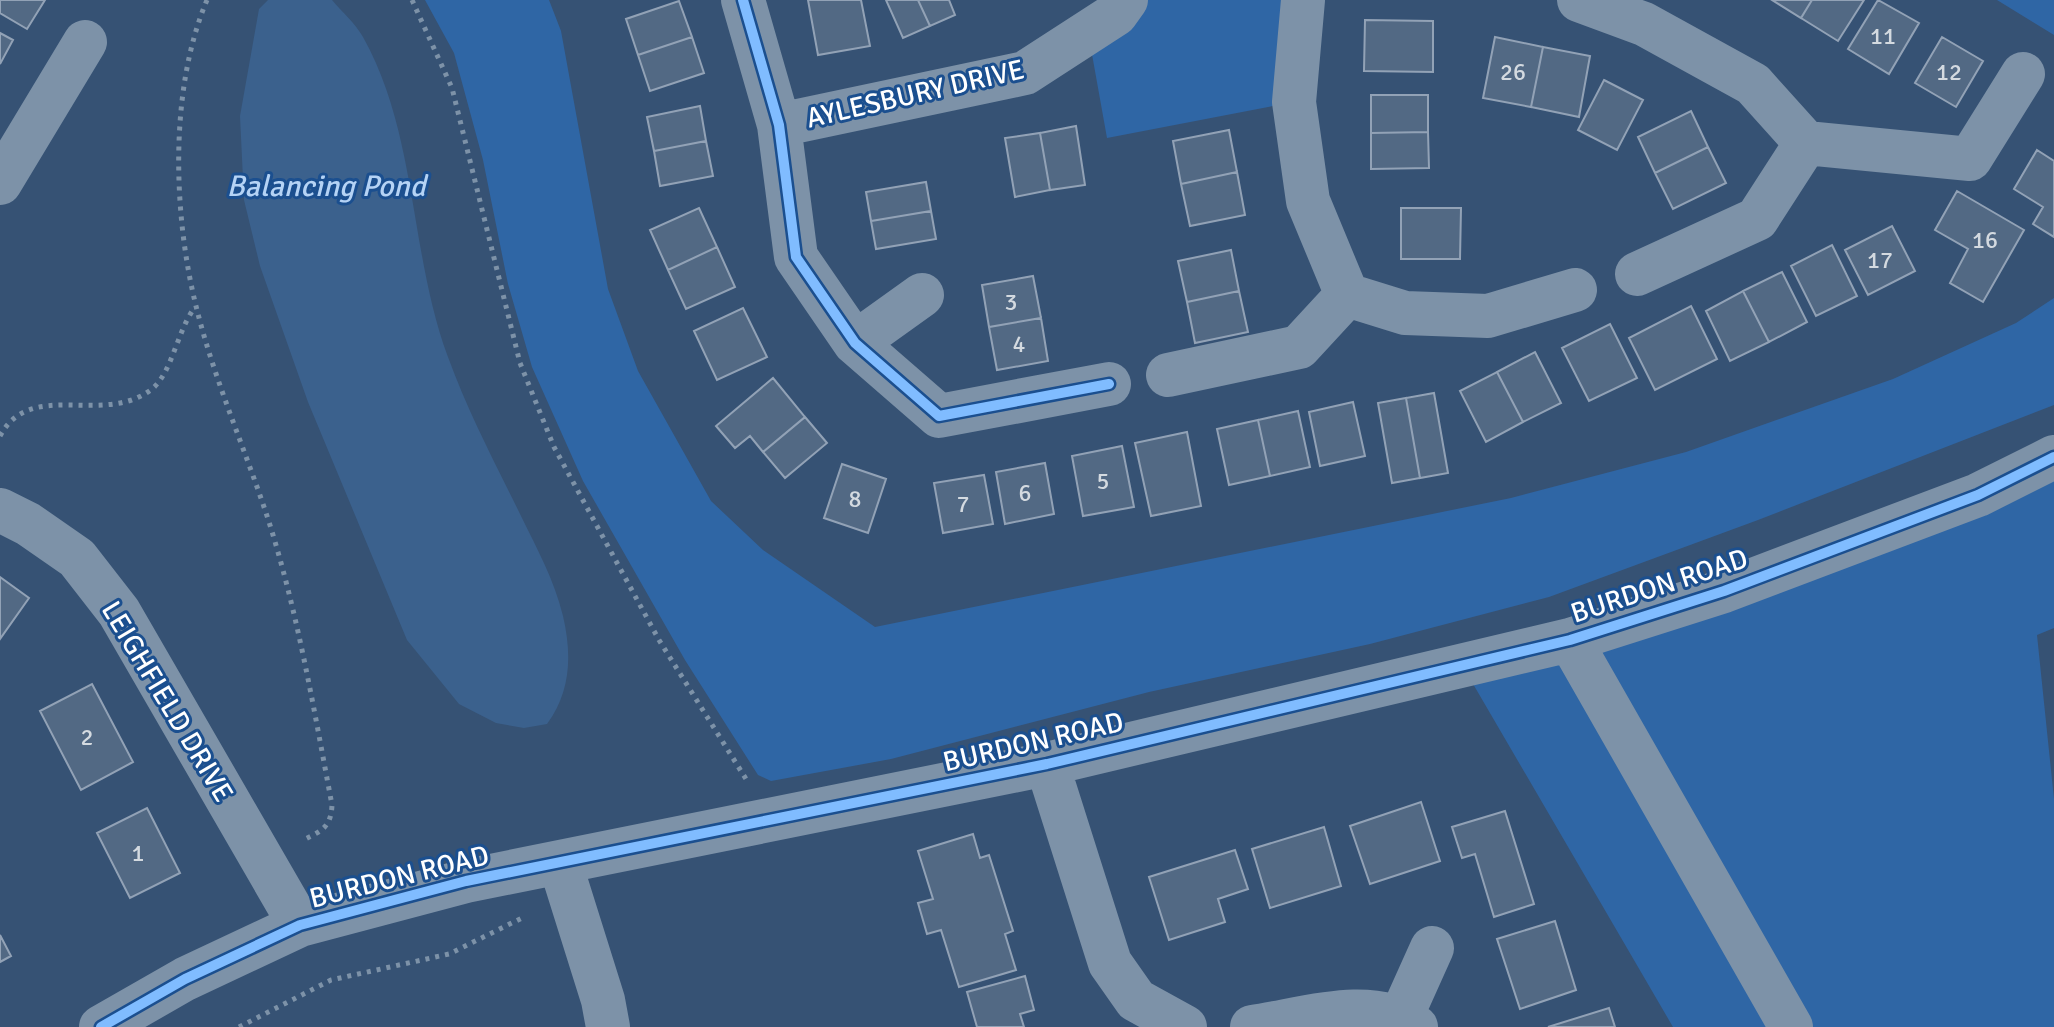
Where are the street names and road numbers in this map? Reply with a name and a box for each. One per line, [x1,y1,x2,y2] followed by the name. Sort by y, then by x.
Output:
[803,52,1028,136] street label: AYLESBURY DRIVE
[1567,541,1752,631] street label: BURDON ROAD
[94,595,240,808] street label: LEIGHFIELD DRIVE
[940,705,1127,779] street label: BURDON ROAD
[306,838,493,916] street label: BURDON ROAD

